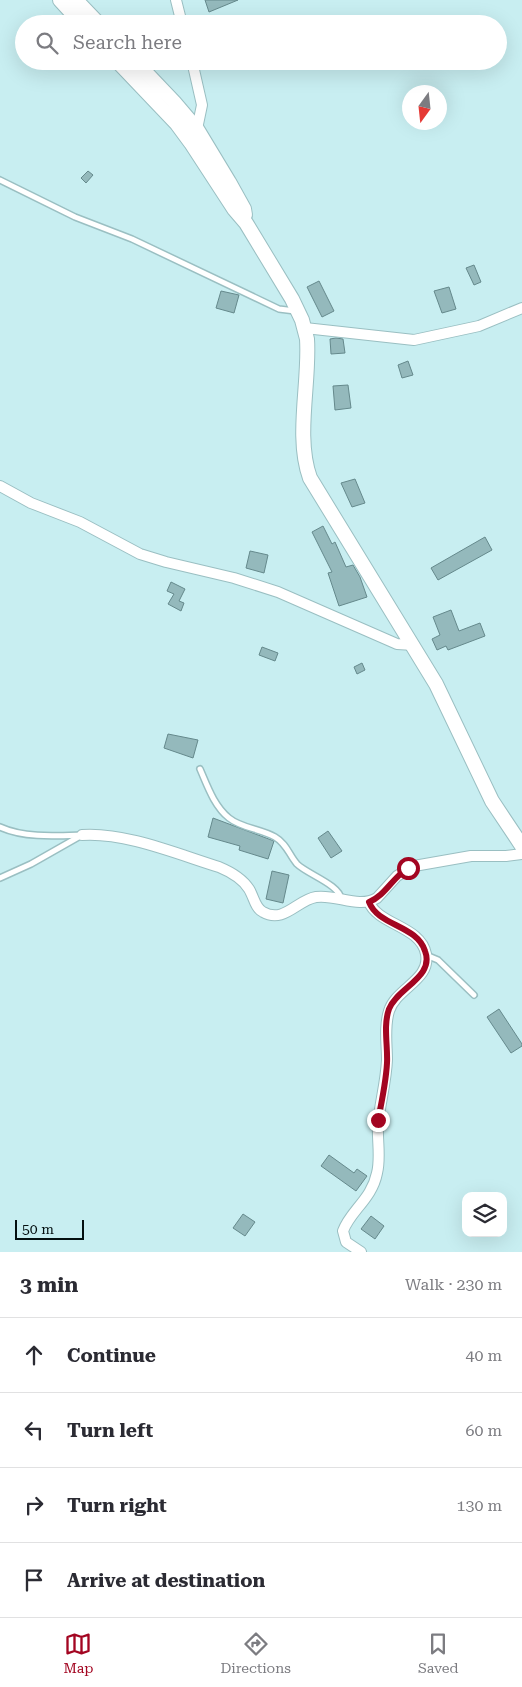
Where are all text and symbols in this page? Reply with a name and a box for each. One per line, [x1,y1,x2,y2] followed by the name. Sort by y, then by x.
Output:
[15,15,507,70] search box
[33,29,61,57] icon: search
[73,31,182,54] text: Search here
[402,85,447,130] north arrow
[397,857,420,880] route start
[367,1109,390,1132] route end
[462,1192,507,1237] map controls
[462,1192,507,1237] button: layers
[15,1217,84,1240] scale bar
[22,1221,54,1237] text: 50 m
[20,1273,78,1297] text: 3 min
[405,1275,502,1294] text: Walk · 230 m
[20,1341,48,1369] icon: ahead
[67,1344,156,1367] text: Continue
[465,1346,502,1365] text: 40 m
[20,1416,48,1444] icon: left
[67,1419,153,1442] text: Turn left
[465,1421,502,1440] text: 60 m
[20,1491,48,1519] icon: right
[67,1494,167,1517] text: Turn right
[456,1496,502,1515] text: 130 m
[20,1566,48,1594] icon: arrive
[67,1569,265,1592] text: Arrive at destination
[64,1630,93,1676] tab: Map
[220,1630,291,1676] tab: Directions
[418,1630,459,1676] tab: Saved

